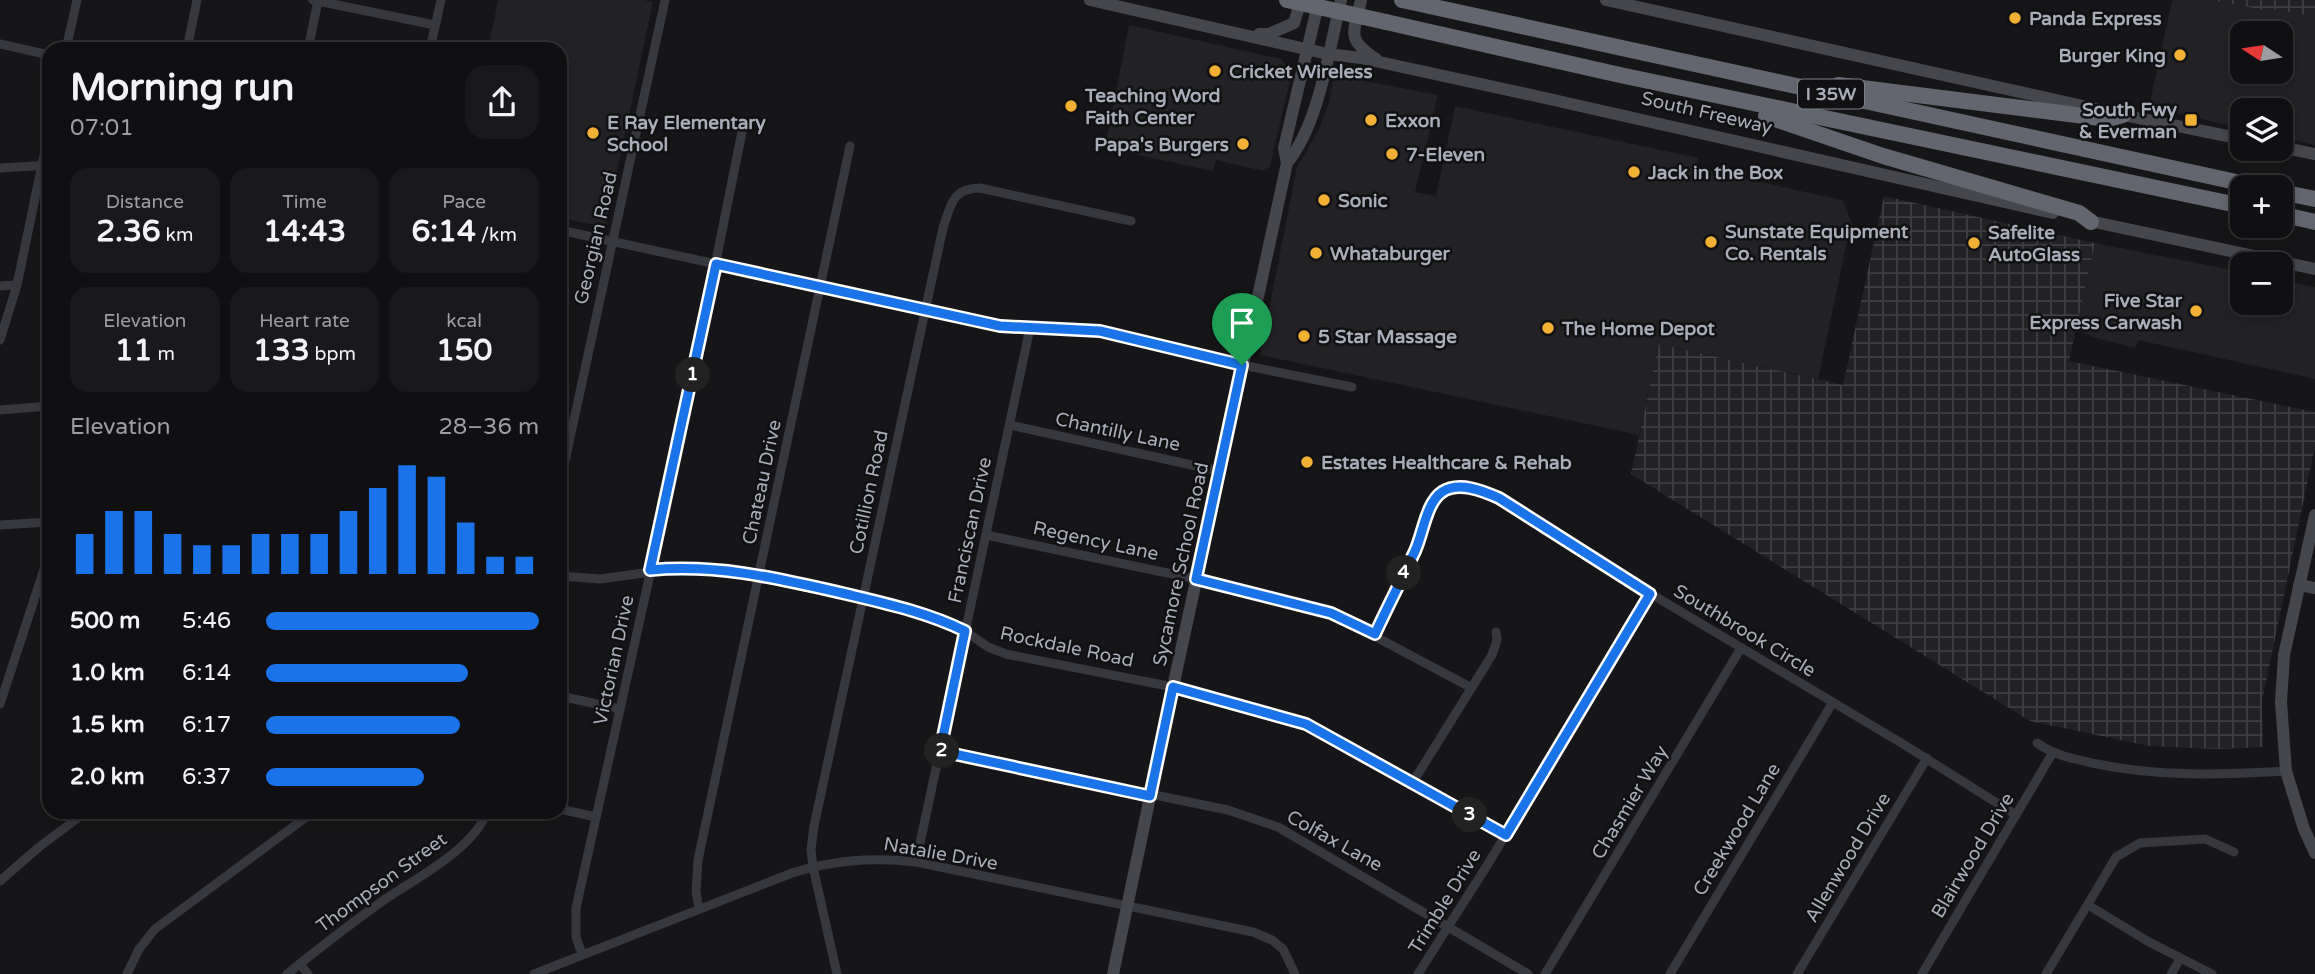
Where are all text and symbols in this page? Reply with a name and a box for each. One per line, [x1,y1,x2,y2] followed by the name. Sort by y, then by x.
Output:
[2029,8,2162,31] place label: Panda Express
[2007,10,2023,26] marker: Panda Express
[2230,21,2292,84] north arrow
[2230,21,2293,315] map controls
[2058,45,2166,68] place label: Burger King
[2172,47,2188,63] marker: Burger King
[1229,61,1373,83] place label: Cricket Wireless
[1207,63,1223,79] marker: Cricket Wireless
[70,65,294,111] text: Morning run
[465,65,539,139] button: share
[1798,80,1864,108] road number: I 35W
[1084,85,1221,129] place label: Teaching Word Faith Center
[1639,87,1774,139] street label: South Freeway
[1063,98,1079,114] marker: Teaching Word Faith Center
[2230,98,2293,161] button: layers
[2079,99,2178,143] place label: South Fwy & Everman
[1385,110,1441,132] place label: Exxon
[607,112,767,156] place label: E Ray Elementary School
[1363,112,1379,128] marker: Exxon
[2183,112,2199,128] marker: South Fwy & Everman
[70,114,134,142] text: 07:01
[585,125,601,141] marker: E Ray Elementary School
[1094,134,1229,157] place label: Papa's Burgers
[1235,136,1251,152] marker: Papa's Burgers
[1406,144,1485,166] place label: 7-Eleven
[1384,146,1400,162] marker: 7-Eleven
[1647,162,1783,184] place label: Jack in the Box
[1626,164,1642,180] marker: Jack in the Box
[570,170,622,307] street label: Georgian Road
[2230,175,2293,238] button: +
[1338,190,1388,212] place label: Sonic
[106,191,184,213] text: Distance
[282,191,327,213] text: Time
[442,191,486,213] text: Pace
[1316,192,1332,208] marker: Sonic
[96,213,161,250] text: 2.36
[263,213,346,250] text: 14:43
[411,213,476,250] text: 6:14
[1725,221,1909,265] place label: Sunstate Equipment Co. Rentals
[1988,222,2080,266] place label: Safelite AutoGlass
[161,224,193,246] text: km
[476,224,517,246] text: /km
[1703,234,1719,250] marker: Sunstate Equipment Co. Rentals
[1966,235,1982,251] marker: Safelite AutoGlass
[1330,243,1450,266] place label: Whataburger
[1308,245,1324,261] marker: Whataburger
[2230,252,2293,315] button: −
[2029,290,2183,335] place label: Five Star Express Carwash
[1212,293,1272,365] pin
[2188,303,2204,319] marker: Five Star Express Carwash
[1223,304,1261,342] icon: arrive
[103,310,186,332] text: Elevation
[259,310,350,332] text: Heart rate
[446,310,482,332] text: kcal
[1561,318,1716,341] place label: The Home Depot
[1540,320,1556,336] marker: The Home Depot
[1318,326,1457,349] place label: 5 Star Massage
[1296,328,1312,344] marker: 5 Star Massage
[115,332,152,369] text: 11
[253,332,310,369] text: 133
[436,332,492,369] text: 150
[152,343,175,365] text: m
[310,343,356,365] text: bpm
[676,358,710,392] pin: 1
[687,363,698,385] text: 1
[1053,408,1182,456] street label: Chantilly Lane
[70,413,171,441] text: Elevation
[438,413,539,441] text: 28–36 m
[738,418,786,547] street label: Chateau Drive
[845,428,893,556] street label: Cotillion Road
[1321,452,1572,474] place label: Estates Healthcare & Rehab
[1299,454,1315,470] marker: Estates Healthcare & Rehab
[944,455,996,605] street label: Franciscan Drive
[1149,460,1213,668] street label: Sycamore School Road
[1031,517,1161,565] street label: Regency Lane
[1386,556,1422,590] pin: 4
[1398,561,1409,583] text: 4
[1670,580,1819,682] street label: Southbrook Circle
[589,593,639,727] street label: Victorian Drive
[70,607,140,635] text: 500 m
[182,607,231,635] text: 5:46
[998,622,1136,672] street label: Rockdale Road
[70,659,145,687] text: 1.0 km
[182,659,231,687] text: 6:14
[70,711,145,739] text: 1.5 km
[182,711,231,739] text: 6:17
[925,734,960,768] pin: 2
[936,739,947,761] text: 2
[1587,742,1672,863] street label: Chasmier Way
[1689,759,1785,900] street label: Creekwood Lane
[70,763,145,791] text: 2.0 km
[182,763,231,791] text: 6:37
[1800,789,1895,926] street label: Allenwood Drive
[1927,789,2019,922] street label: Blairwood Drive
[1452,798,1488,832] pin: 3
[1464,803,1475,825] text: 3
[1283,806,1386,876] street label: Colfax Lane
[312,828,451,937] street label: Thompson Street
[882,833,1000,875] street label: Natalie Drive
[1404,845,1486,958] street label: Trimble Drive

